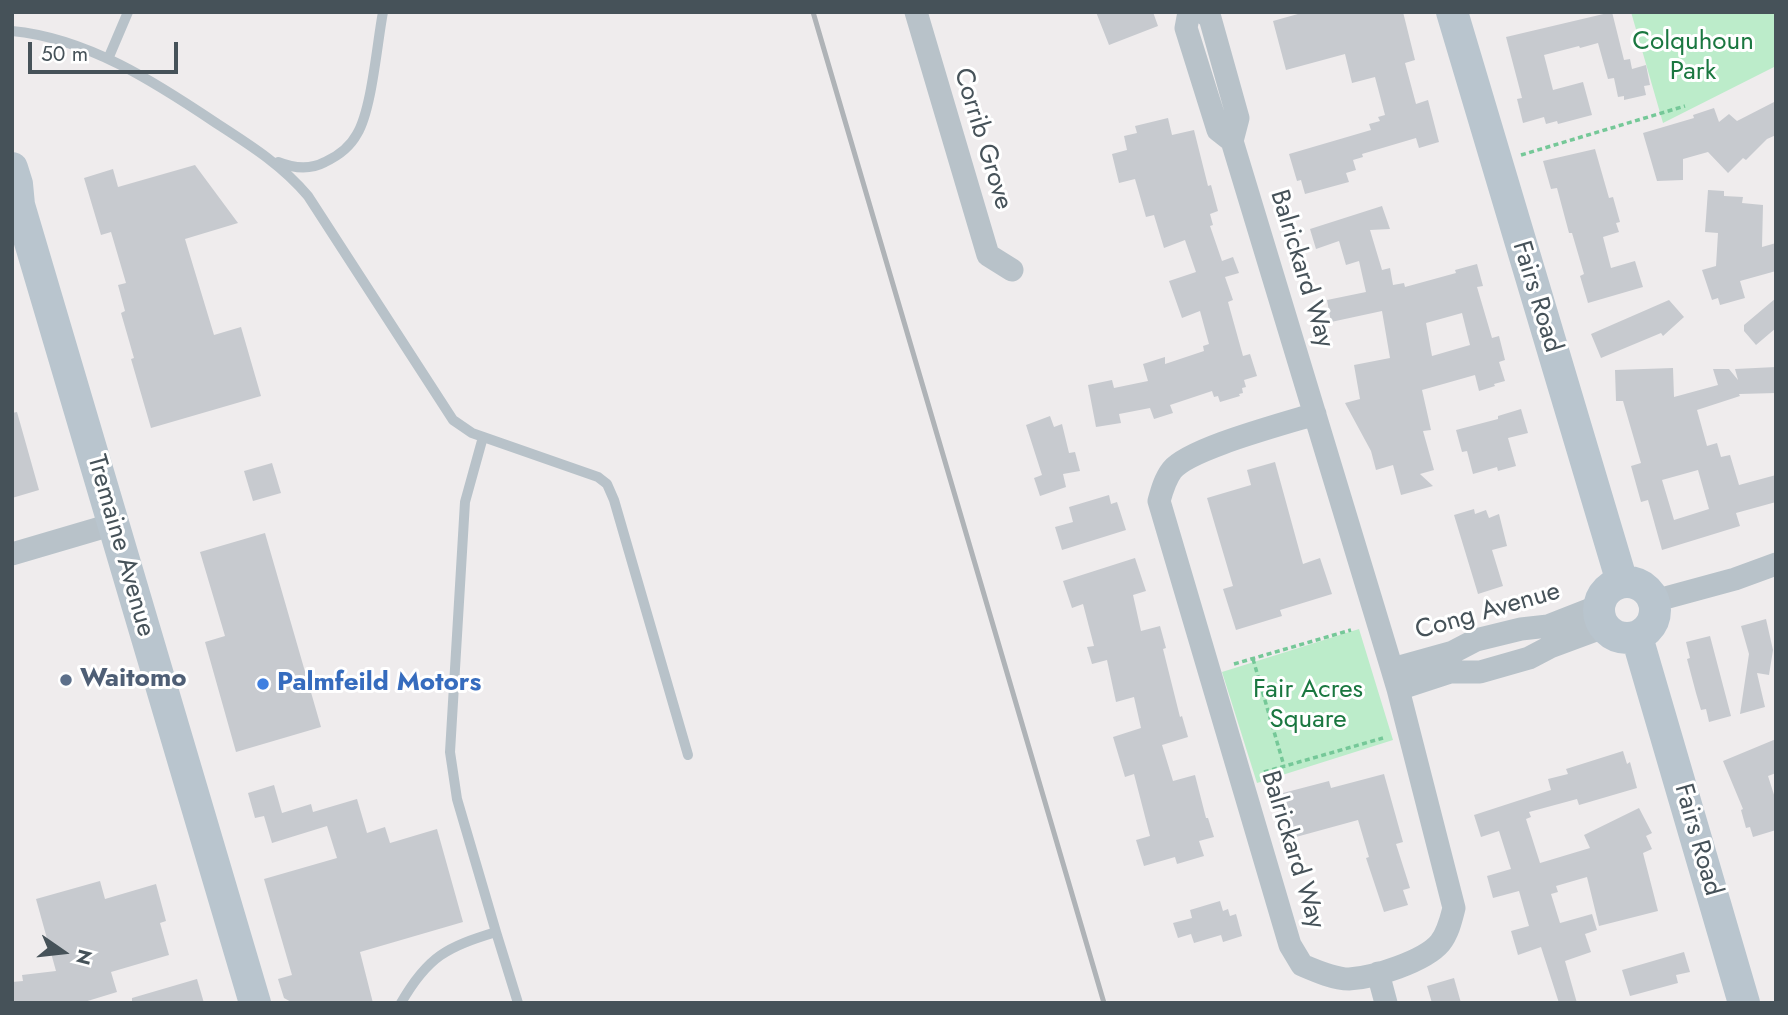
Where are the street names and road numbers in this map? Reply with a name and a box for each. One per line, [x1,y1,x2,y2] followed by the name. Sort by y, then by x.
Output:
[946,65,1018,213] street label: Corrib Grove
[1262,186,1340,352] street label: Balrickard Way
[1504,238,1568,356] street label: Fairs Road
[79,452,161,640] street label: Tremaine Avenue
[1412,576,1564,648] street label: Cong Avenue
[1253,767,1331,933] street label: Balrickard Way
[1666,781,1728,899] street label: Fairs Road

